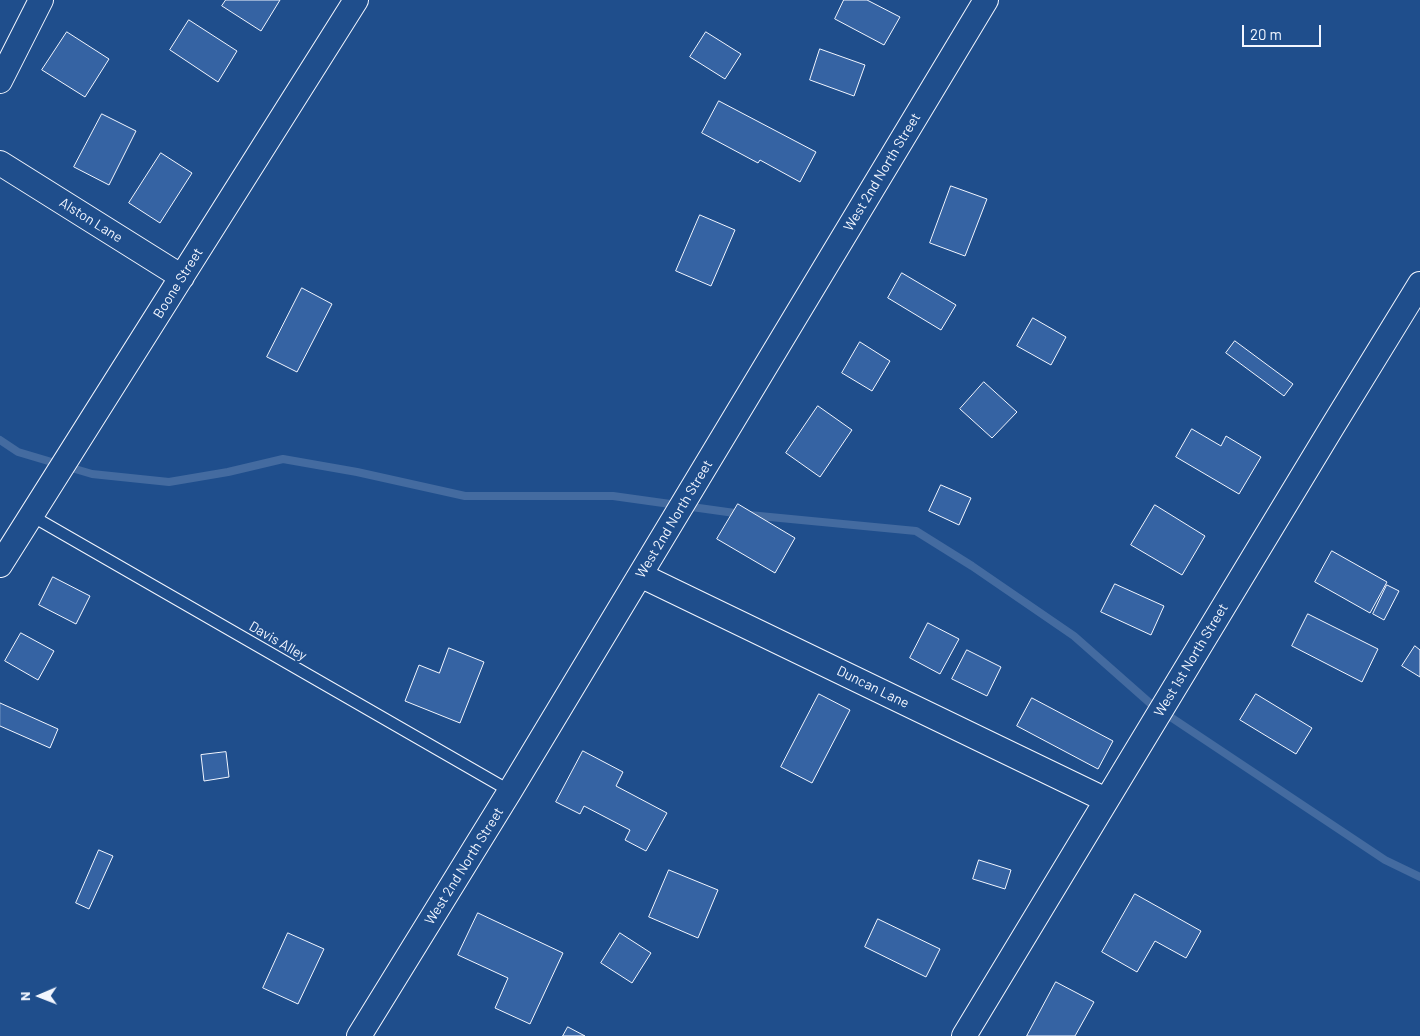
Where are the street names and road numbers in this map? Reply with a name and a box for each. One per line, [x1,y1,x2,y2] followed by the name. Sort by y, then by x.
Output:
[840,110,924,234] street label: West 2nd North Street
[56,194,126,246] street label: Alston Lane
[150,245,206,321] street label: Boone Street
[632,457,716,581] street label: West 2nd North Street
[1151,600,1231,720] street label: West 1st North Street
[246,618,310,664] street label: Davis Alley
[834,662,912,712] street label: Duncan Lane
[421,804,507,928] street label: West 2nd North Street

